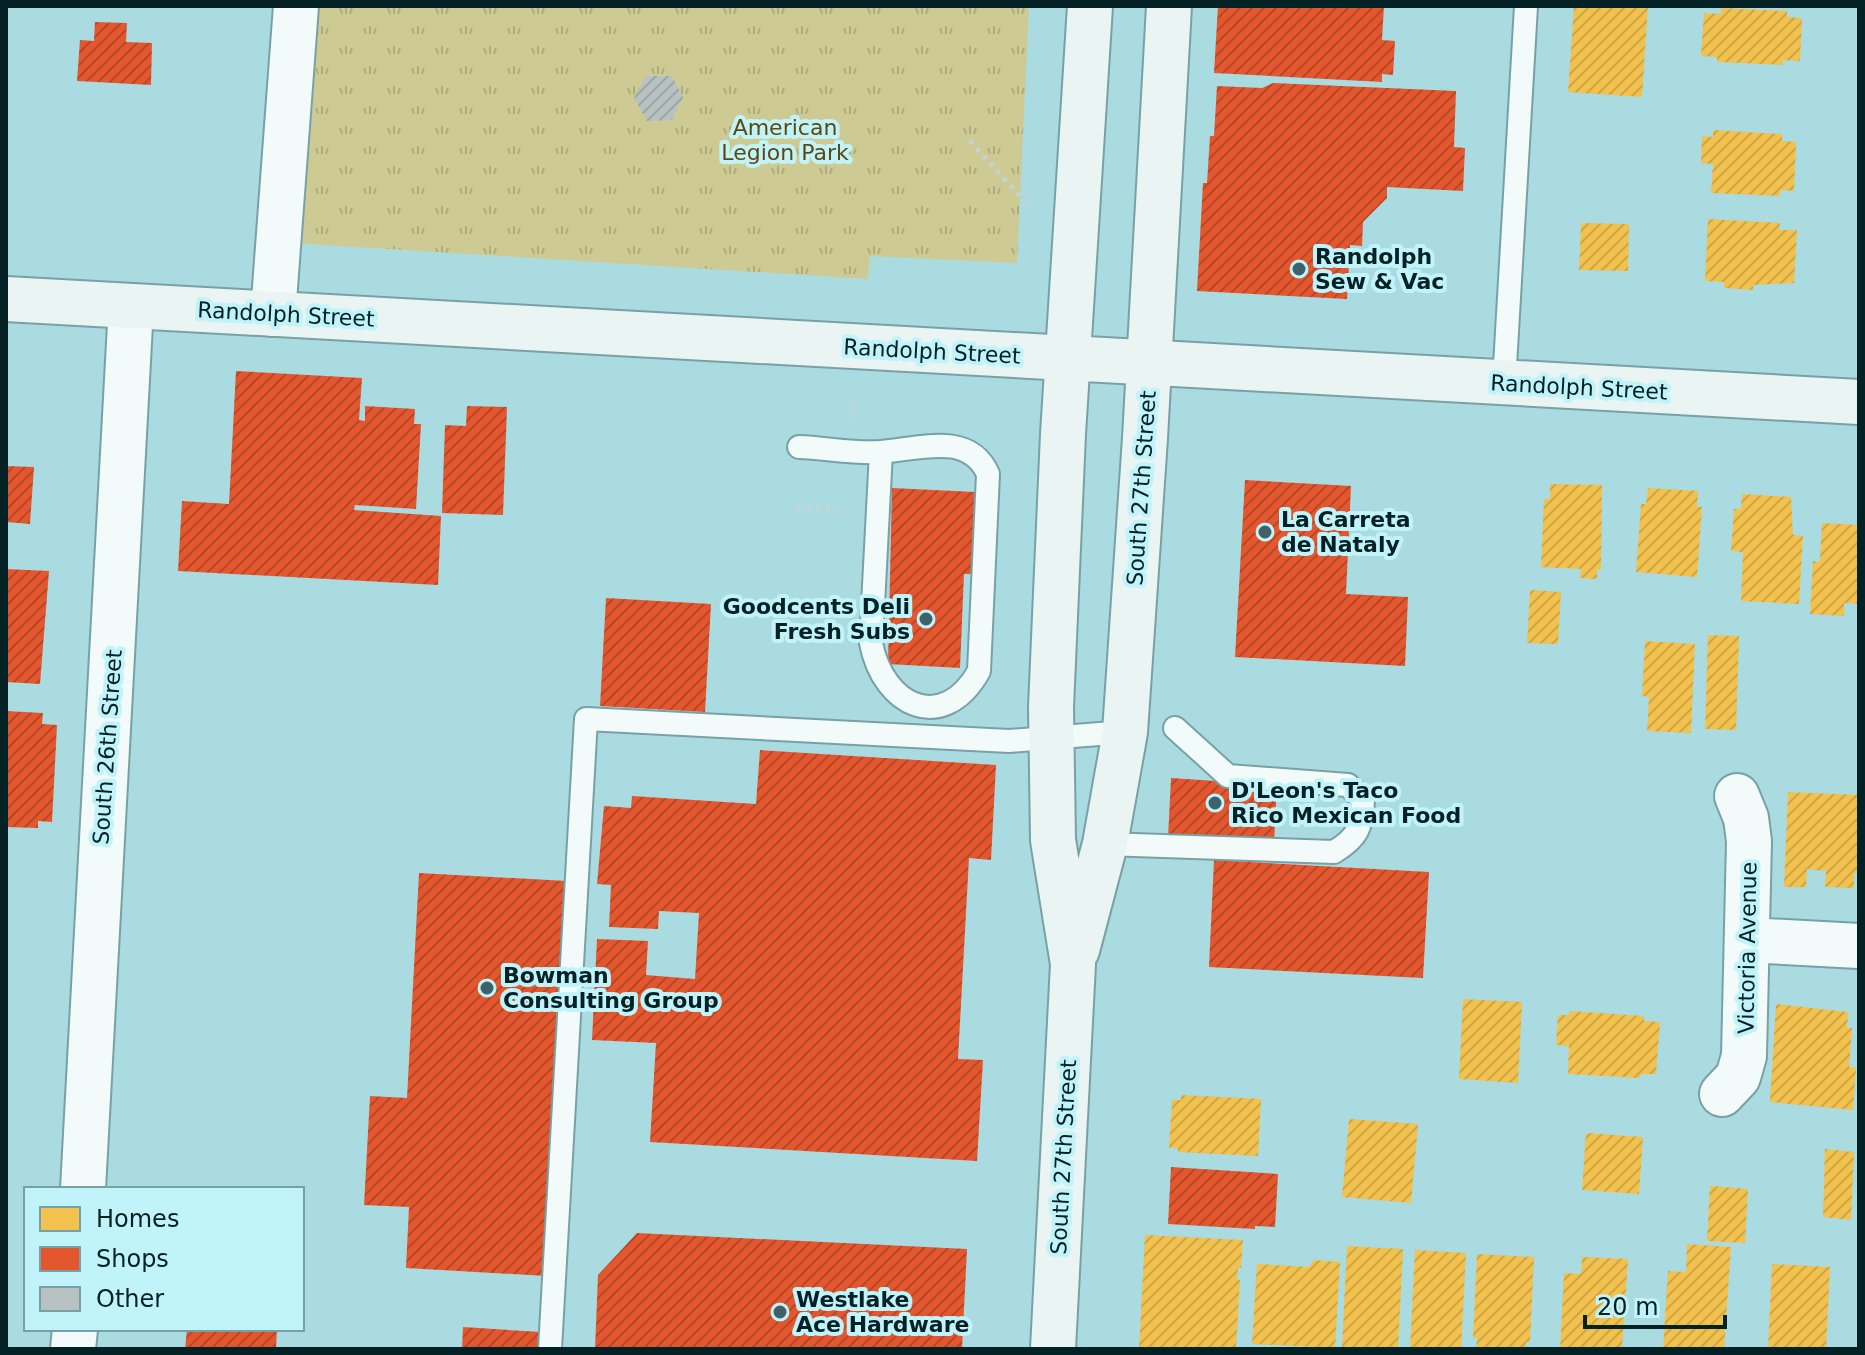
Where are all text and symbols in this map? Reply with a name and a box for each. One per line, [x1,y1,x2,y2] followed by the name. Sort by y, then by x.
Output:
[721,115,849,165] park label: American Legion Park
[1315,244,1444,294] place label: Randolph Sew & Vac
[1290,260,1308,278] marker: Randolph Sew & Vac
[197,297,376,332] street label: Randolph Street
[843,334,1022,369] street label: Randolph Street
[1490,370,1669,405] street label: Randolph Street
[1122,389,1161,586] street label: South 27th Street
[1281,507,1411,557] place label: La Carreta de Nataly
[1256,523,1274,541] marker: La Carreta de Nataly
[723,594,910,644] place label: Goodcents Deli Fresh Subs
[917,610,935,628] marker: Goodcents Deli Fresh Subs
[88,648,127,845] street label: South 26th Street
[1231,778,1461,828] place label: D'Leon's Taco Rico Mexican Food
[1206,794,1224,812] marker: D'Leon's Taco Rico Mexican Food
[1733,862,1762,1034] street label: Victoria Avenue
[503,963,719,1013] place label: Bowman Consulting Group
[478,979,496,997] marker: Bowman Consulting Group
[1046,1058,1081,1255] street label: South 27th Street
[24,1187,304,1331] legend
[96,1205,179,1233] text: Homes
[96,1245,169,1273] text: Shops
[1585,1279,1725,1329] scale bar
[96,1285,164,1313] text: Other
[796,1287,969,1337] place label: Westlake Ace Hardware
[1597,1293,1659,1321] text: 20 m
[771,1303,789,1321] marker: Westlake Ace Hardware

